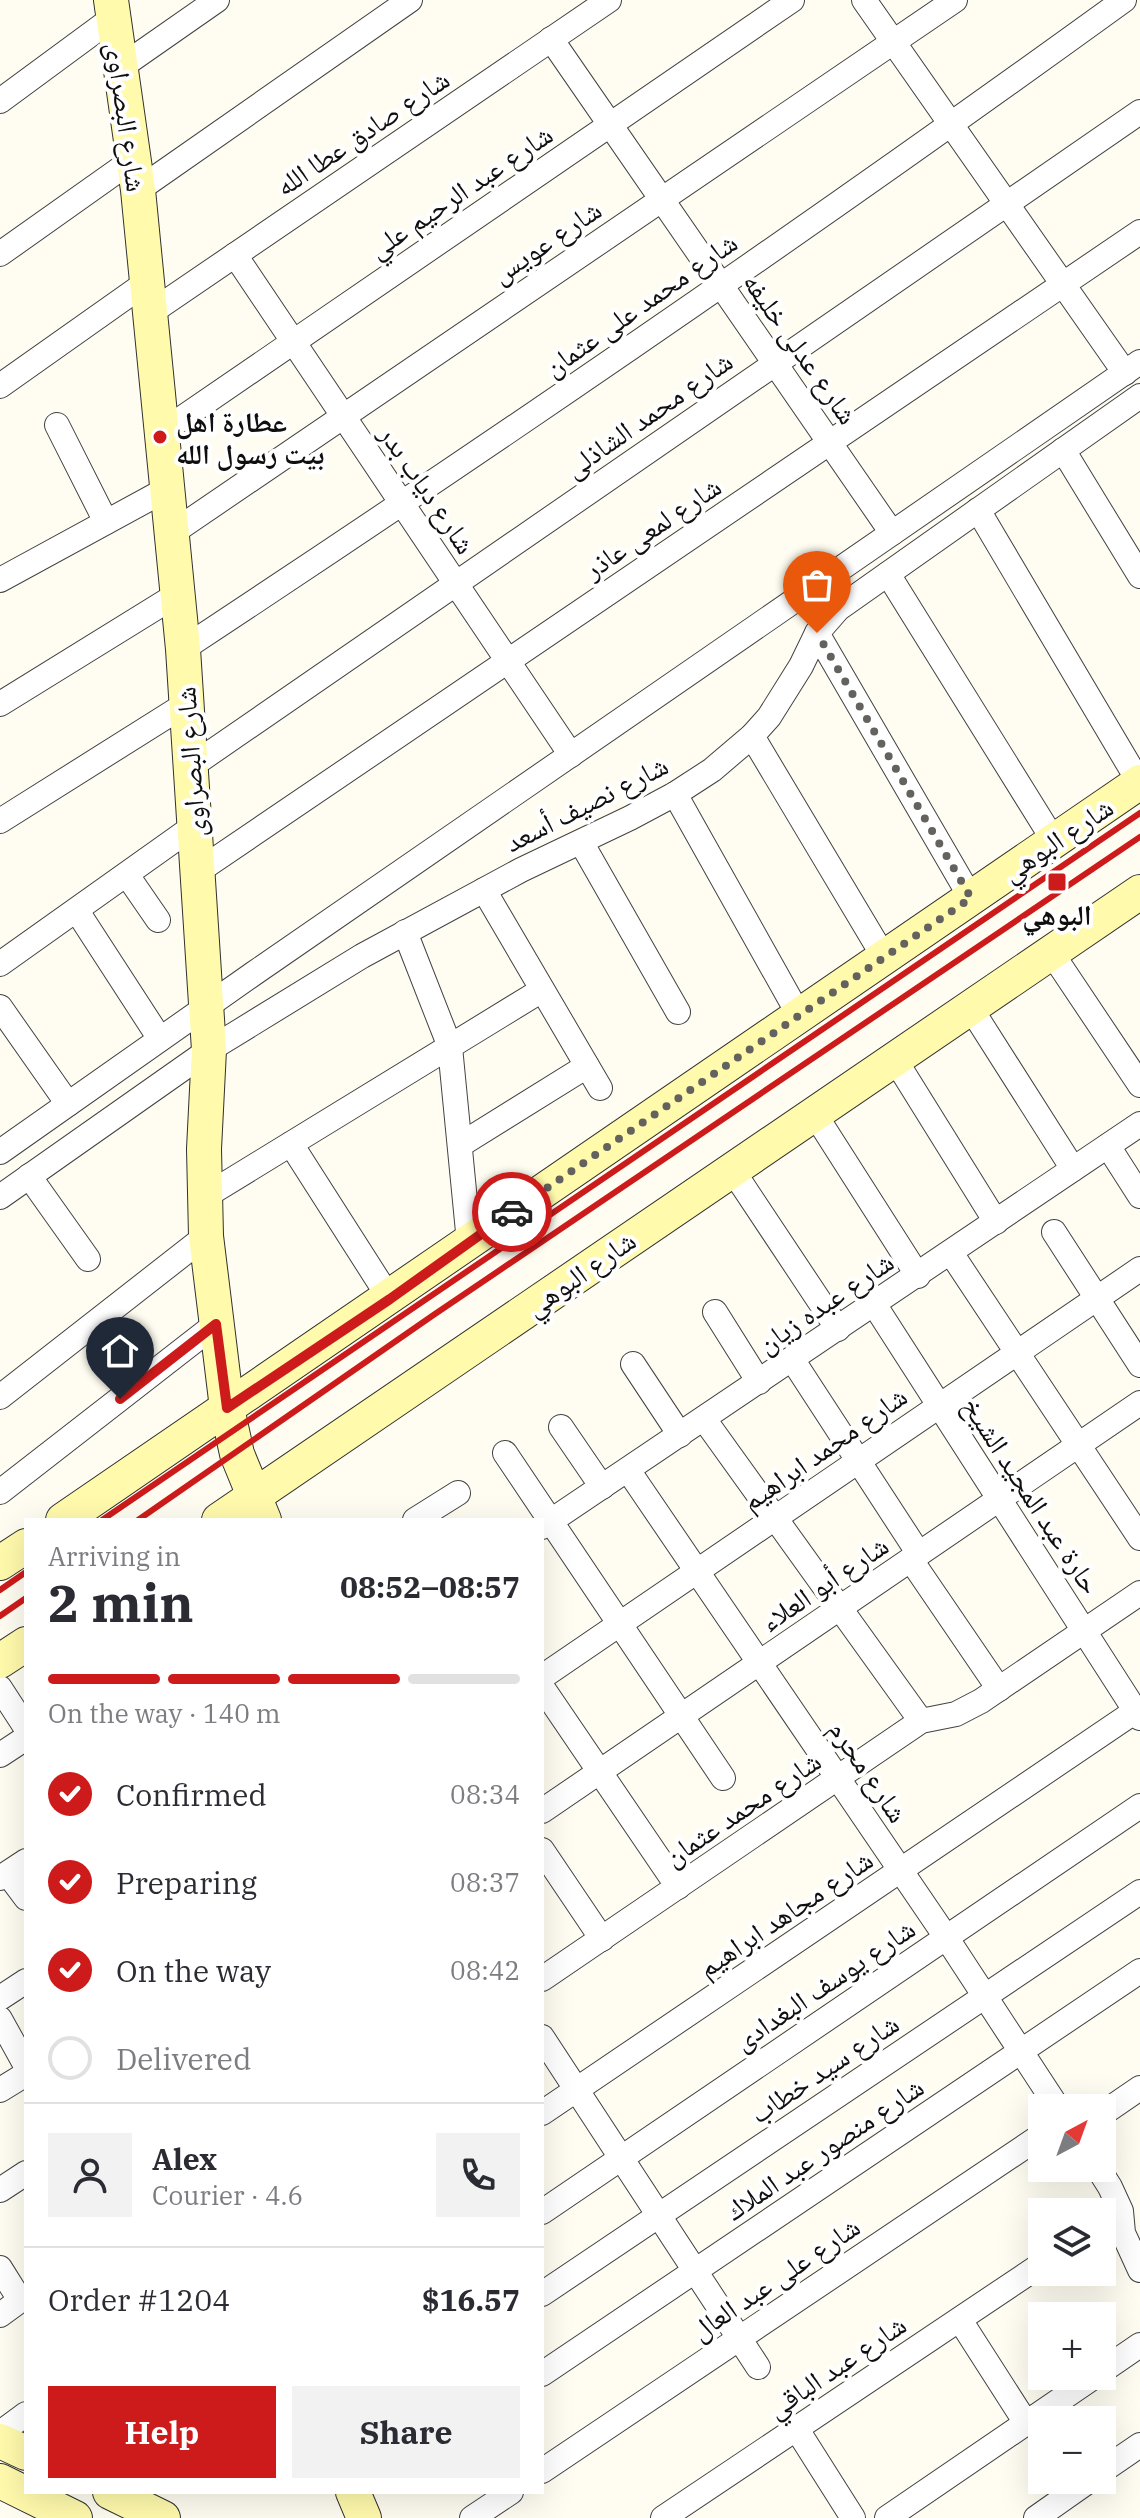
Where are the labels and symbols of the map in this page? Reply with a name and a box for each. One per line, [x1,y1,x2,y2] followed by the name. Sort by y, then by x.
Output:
[98,40,156,194] street label: شارع البصراوى
[268,60,456,204] street label: شارع صادق عطا الله
[360,116,562,271] street label: شارع عبد الرحيم علي
[484,191,608,291] street label: شارع عويس
[536,223,744,385] street label: شارع محمد على عثمان
[735,265,867,431] street label: شارع عدلى خليفه
[556,342,740,486] street label: شارع محمد الشاذلى
[176,403,325,472] place label: عطارة اهل بيت رسول الله
[371,417,485,561] street label: شارع دياب بدر
[151,428,169,446] marker: عطارة اهل بيت رسول الله
[575,467,728,587] street label: شارع لمعى عاذر
[783,551,851,633] pin
[166,686,214,838] street label: شارع البصراوى
[498,746,674,860] street label: شارع نصيف أسعد
[994,788,1123,894] street label: شارع البوهي
[1046,871,1068,893] marker: البوهي
[1022,896,1092,937] place label: البوهي
[472,1172,552,1252] courier
[517,1221,646,1329] street label: شارع البوهي
[750,1243,900,1361] street label: شارع عبده زيان
[86,1317,154,1399] pin
[734,1377,915,1520] street label: شارع محمد ابراهيم
[954,1389,1110,1601] street label: حارة عبد المجيد الشيخ
[753,1527,895,1639] street label: شارع أبو العلاء
[820,1713,917,1830] street label: شارع محرم
[656,1742,828,1874] street label: شارع محمد عثمان
[690,1841,880,1986] street label: شارع مجاهد ابراهيم
[726,1910,922,2058] street label: شارع يوسف البغدادى
[742,2005,906,2131] street label: شارع سيد خطاب
[718,2068,930,2228] street label: شارع منصور عبد الملاك
[1028,2094,1116,2182] north arrow
[683,2208,867,2348] street label: شارع على عبد العال
[759,2306,916,2430] street label: شارع عبد الباقي

